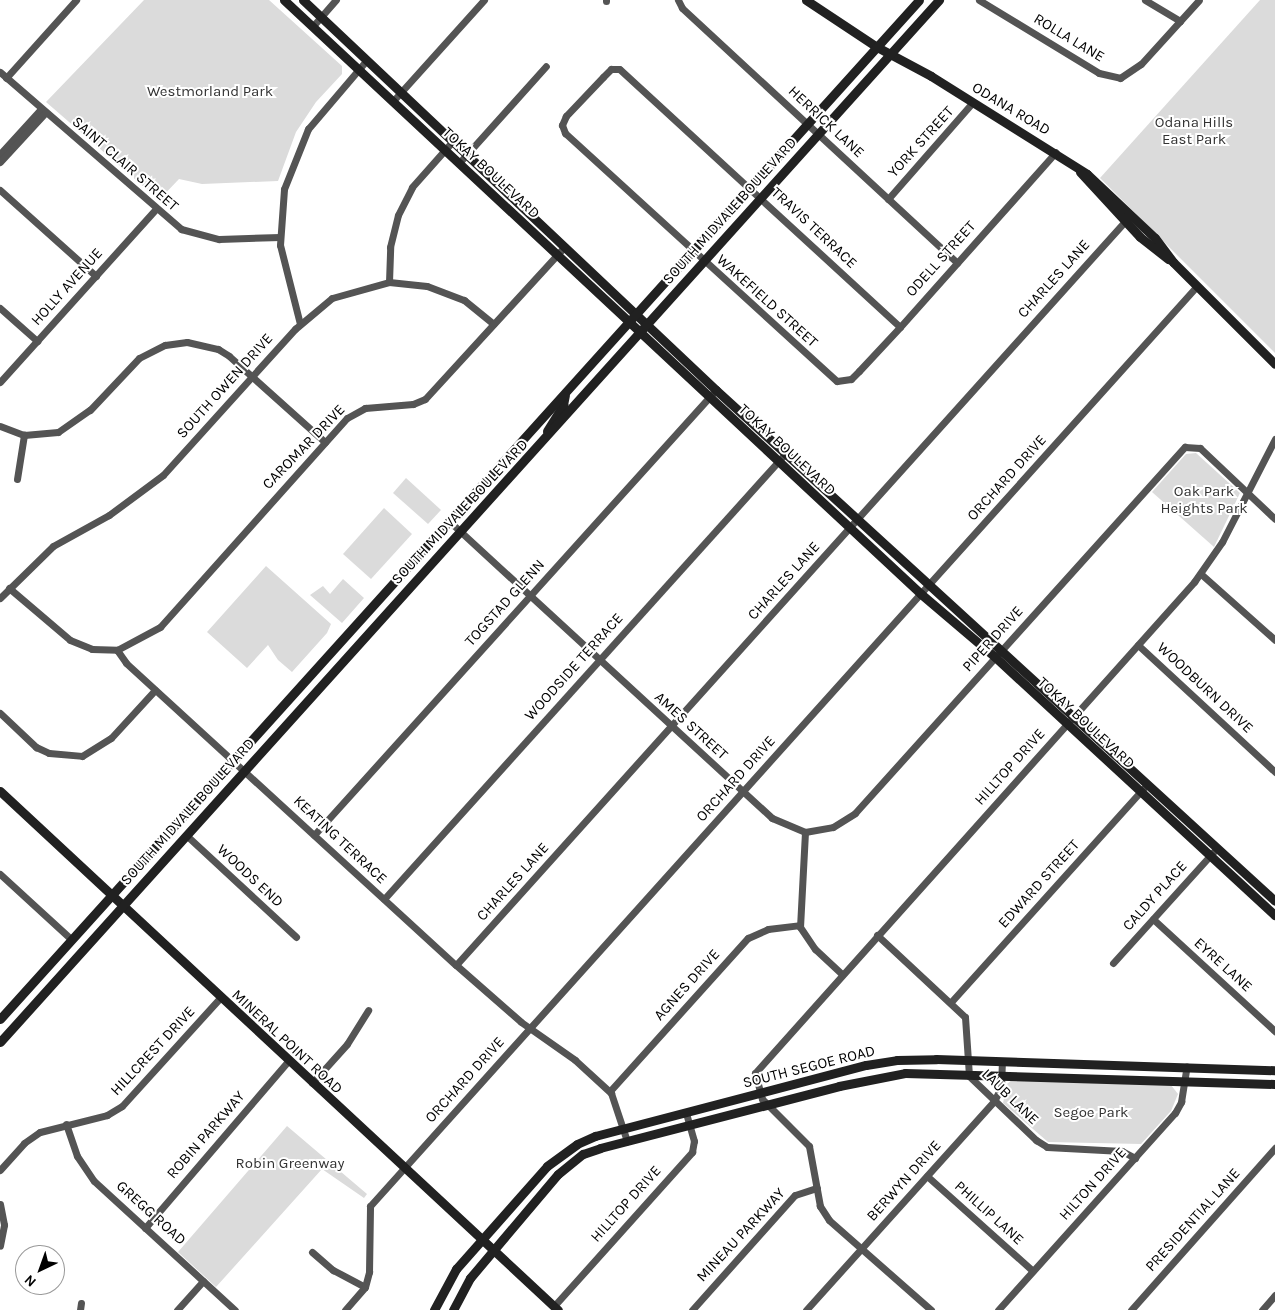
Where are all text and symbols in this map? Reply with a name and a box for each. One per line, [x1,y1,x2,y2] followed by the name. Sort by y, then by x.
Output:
[1030,10,1108,66] street label: ROLLA LANE
[969,79,1053,139] street label: ODANA ROAD
[784,82,868,162] street label: HERRICK LANE
[147,83,273,101] park label: Westmorland Park
[884,103,958,181] street label: YORK STREET
[68,113,182,215] street label: SAINT CLAIR STREET
[1155,113,1233,148] park label: Odana Hills East Park
[439,123,543,223] street label: TOKAY BOULEVARD
[659,134,801,288] street label: SOUTH MIDVALE BOULEVARD
[767,184,861,272] street label: TRAVIS TERRACE
[902,217,980,301] street label: ODELL STREET
[1014,236,1094,322] street label: CHARLES LANE
[28,245,106,329] street label: HOLLY AVENUE
[713,251,821,351] street label: WAKEFIELD STREET
[173,330,277,442] street label: SOUTH OWEN DRIVE
[735,400,839,500] street label: TOKAY BOULEVARD
[259,401,349,493] street label: CAROMAR DRIVE
[964,431,1050,525] street label: ORCHARD DRIVE
[388,436,532,588] street label: SOUTH MIDVALE BOULEVARD
[1160,482,1248,517] park label: Oak Park Heights Park
[744,538,824,624] street label: CHARLES LANE
[461,556,549,650] street label: TOGSTAD GLENN
[959,602,1027,676] street label: PIPER DRIVE
[521,610,627,724] street label: WOODSIDE TERRACE
[1153,639,1257,737] street label: WOODBURN DRIVE
[1034,673,1138,773] street label: TOKAY BOULEVARD
[651,688,731,764] street label: AMES STREET
[971,725,1049,809] street label: HILLTOP DRIVE
[693,732,779,826] street label: ORCHARD DRIVE
[117,735,259,889] street label: SOUTH MIDVALE BOULEVARD
[290,792,390,888] street label: KEATING TERRACE
[995,836,1083,932] street label: EDWARD STREET
[473,839,553,925] street label: CHARLES LANE
[213,841,287,911] street label: WOODS END
[1119,857,1191,935] street label: CALDY PLACE
[1190,934,1256,996] street label: EYRE LANE
[650,946,724,1024] street label: AGNES DRIVE
[228,986,346,1098] street label: MINERAL POINT ROAD
[107,1003,199,1099] street label: HILLCREST DRIVE
[422,1033,508,1127] street label: ORCHARD DRIVE
[741,1042,877,1092] street label: SOUTH SEGOE ROAD
[978,1065,1042,1129] street label: LAUB LANE
[163,1087,249,1183] street label: ROBIN PARKWAY
[1053,1104,1129,1122] park label: Segoe Park
[863,1137,945,1225] street label: BERWYN DRIVE
[1056,1144,1130,1224] street label: HILTON DRIVE
[235,1155,345,1173] park label: Robin Greenway
[587,1162,665,1246] street label: HILLTOP DRIVE
[1142,1165,1244,1275] street label: PRESIDENTIAL LANE
[112,1177,190,1249] street label: GREGG ROAD
[951,1177,1027,1249] street label: PHILLIP LANE
[693,1184,789,1286] street label: MINEAU PARKWAY
[15,1245,65,1295] north arrow
[21,1271,40,1290] text: N

